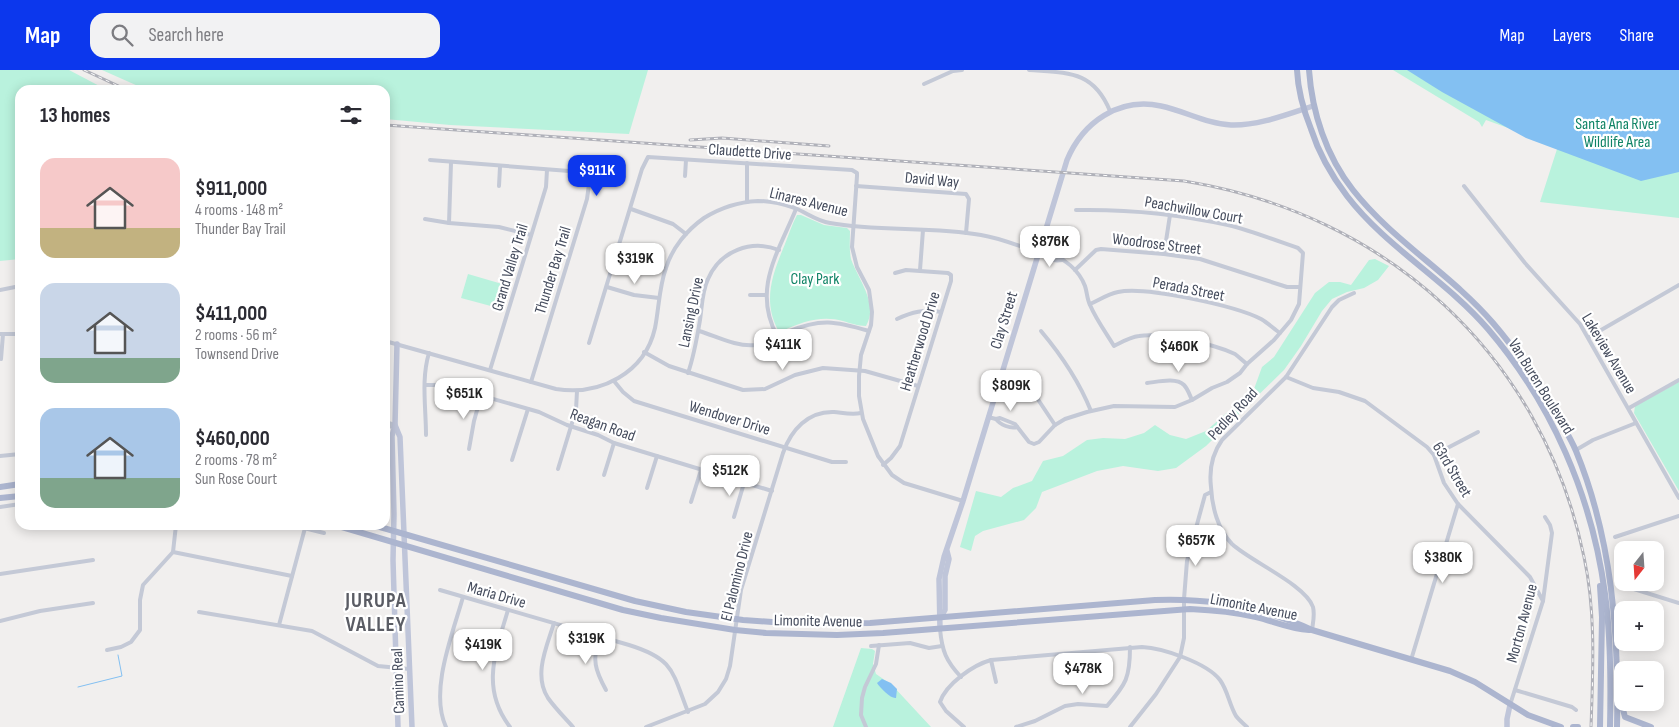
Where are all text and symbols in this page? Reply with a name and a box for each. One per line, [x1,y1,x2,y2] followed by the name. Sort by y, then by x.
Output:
[90,13,440,58] search box
[25,21,60,50] text: Map
[108,21,136,49] icon: search
[148,24,224,47] text: Search here
[1500,25,1525,46] text: Map
[1553,25,1592,46] text: Layers
[1620,25,1654,46] text: Share
[337,101,365,129] icon: filters
[40,103,110,128] text: 13 homes
[1575,115,1659,152] park label: Santa Ana River Wildlife Area
[708,140,792,165] street label: Claudette Drive
[562,154,632,197] pin: $911K
[579,161,615,180] text: $911K
[904,169,960,192] street label: David Way
[195,176,267,201] text: $911,000
[80,178,140,238] icon: home
[767,184,850,221] street label: Linares Avenue
[1143,193,1244,228] street label: Peachwillow Court
[195,201,283,220] text: 4 rooms · 148 m²
[195,220,286,239] text: Thunder Bay Trail
[488,222,533,313] street label: Grand Valley Trail
[531,224,576,317] street label: Thunder Bay Trail
[1015,226,1085,268] pin: $876K
[1111,230,1203,259] street label: Woodrose Street
[1031,232,1069,251] text: $876K
[600,242,670,285] pin: $319K
[616,249,654,268] text: $319K
[791,270,839,289] park label: Clay Park
[1151,273,1226,306] street label: Perada Street
[675,275,708,349] street label: Lansing Drive
[896,289,945,393] street label: Heatherwood Drive
[987,289,1022,352] street label: Clay Street
[195,301,267,326] text: $411,000
[80,303,140,363] icon: home
[1577,310,1640,397] street label: Lakeview Avenue
[195,326,277,345] text: 2 rooms · 56 m²
[748,328,818,371] pin: $411K
[1144,330,1214,373] pin: $460K
[765,335,801,354] text: $411K
[1504,336,1578,438] street label: Van Buren Boulevard
[1160,337,1198,356] text: $460K
[195,345,279,364] text: Townsend Drive
[976,370,1046,412] pin: $809K
[992,376,1030,395] text: $809K
[429,378,499,420] pin: $651K
[445,384,483,403] text: $651K
[1204,384,1262,444] street label: Pedley Road
[687,397,773,440] street label: Wendover Drive
[567,405,638,446] street label: Reagan Road
[195,426,270,451] text: $460,000
[80,428,140,488] icon: home
[1428,439,1476,501] street label: 63rd Street
[195,451,277,470] text: 2 rooms · 78 m²
[695,454,765,497] pin: $512K
[712,461,748,480] text: $512K
[195,470,277,489] text: Sun Rose Court
[1161,524,1231,567] pin: $657K
[717,530,758,623] street label: El Palomino Drive
[1177,531,1215,550] text: $657K
[1614,541,1664,591] north arrow
[1614,541,1664,711] map controls
[1408,542,1478,584] pin: $380K
[1424,548,1462,567] text: $380K
[465,578,528,613] street label: Maria Drive
[1503,582,1542,665] street label: Morton Avenue
[344,588,407,637] district label: JURUPA VALLEY
[1208,590,1299,625] street label: Limonite Avenue
[1614,601,1664,651] button: +
[774,611,862,632] street label: Limonite Avenue
[551,622,621,665] pin: $319K
[448,628,518,671] pin: $419K
[567,629,605,648] text: $319K
[464,635,502,654] text: $419K
[388,648,409,714] street label: Camino Real
[1048,652,1118,695] pin: $478K
[1064,659,1102,678] text: $478K
[1614,661,1664,711] button: −

